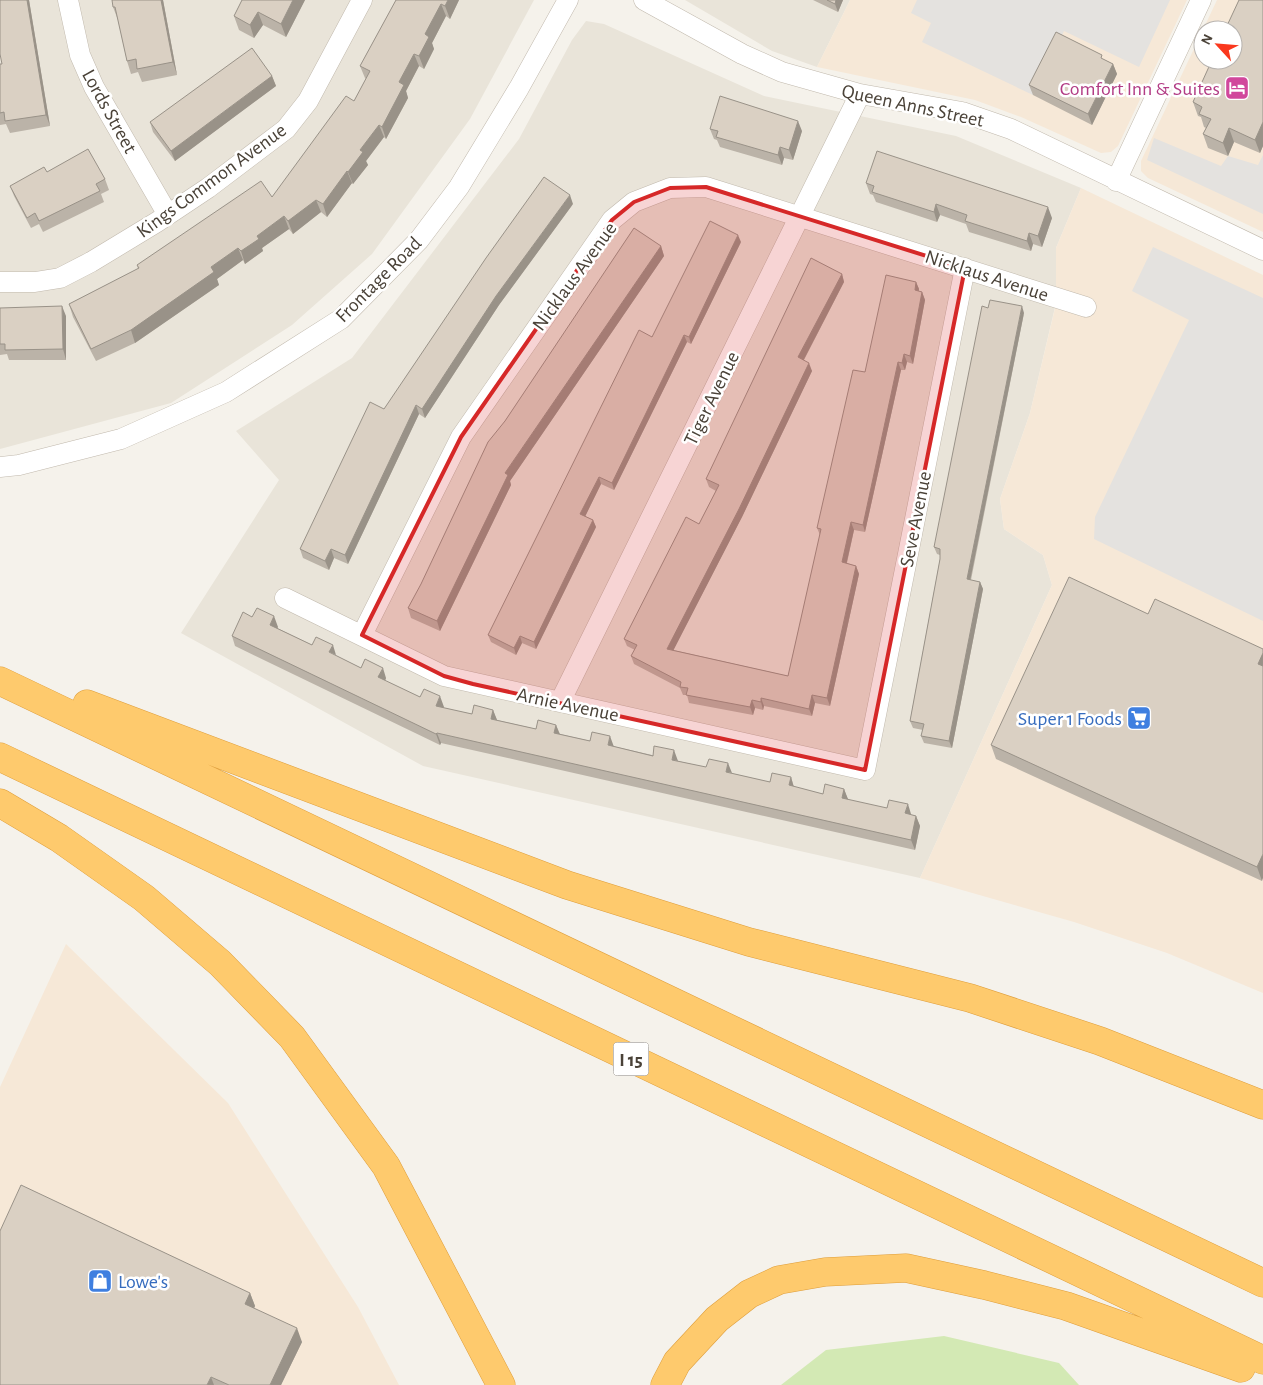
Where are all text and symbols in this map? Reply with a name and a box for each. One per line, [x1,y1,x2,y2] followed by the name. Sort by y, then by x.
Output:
[1193,20,1243,70] north arrow
[1199,32,1216,47] text: N
[78,66,141,157] street label: Lords Street
[1224,75,1250,101] hotel icon: Comfort Inn & Suites
[1060,79,1220,99] place label: Comfort Inn & Suites
[840,81,986,131] street label: Queen Anns Street
[133,120,290,242] street label: Kings Common Avenue
[529,219,621,335] street label: Nicklaus Avenue
[332,233,425,326] street label: Frontage Road
[922,247,1051,305] street label: Nicklaus Avenue
[681,348,743,449] street label: Tiger Avenue
[897,470,935,569] street label: Seve Avenue
[515,684,621,726] street label: Arnie Avenue
[1126,705,1152,731] supermarket icon: Super 1 Foods
[1018,709,1122,729] place label: Super 1 Foods
[614,1042,648,1076] road number: I 15
[87,1268,113,1294] shop icon: Lowe's
[118,1272,168,1292] place label: Lowe's

